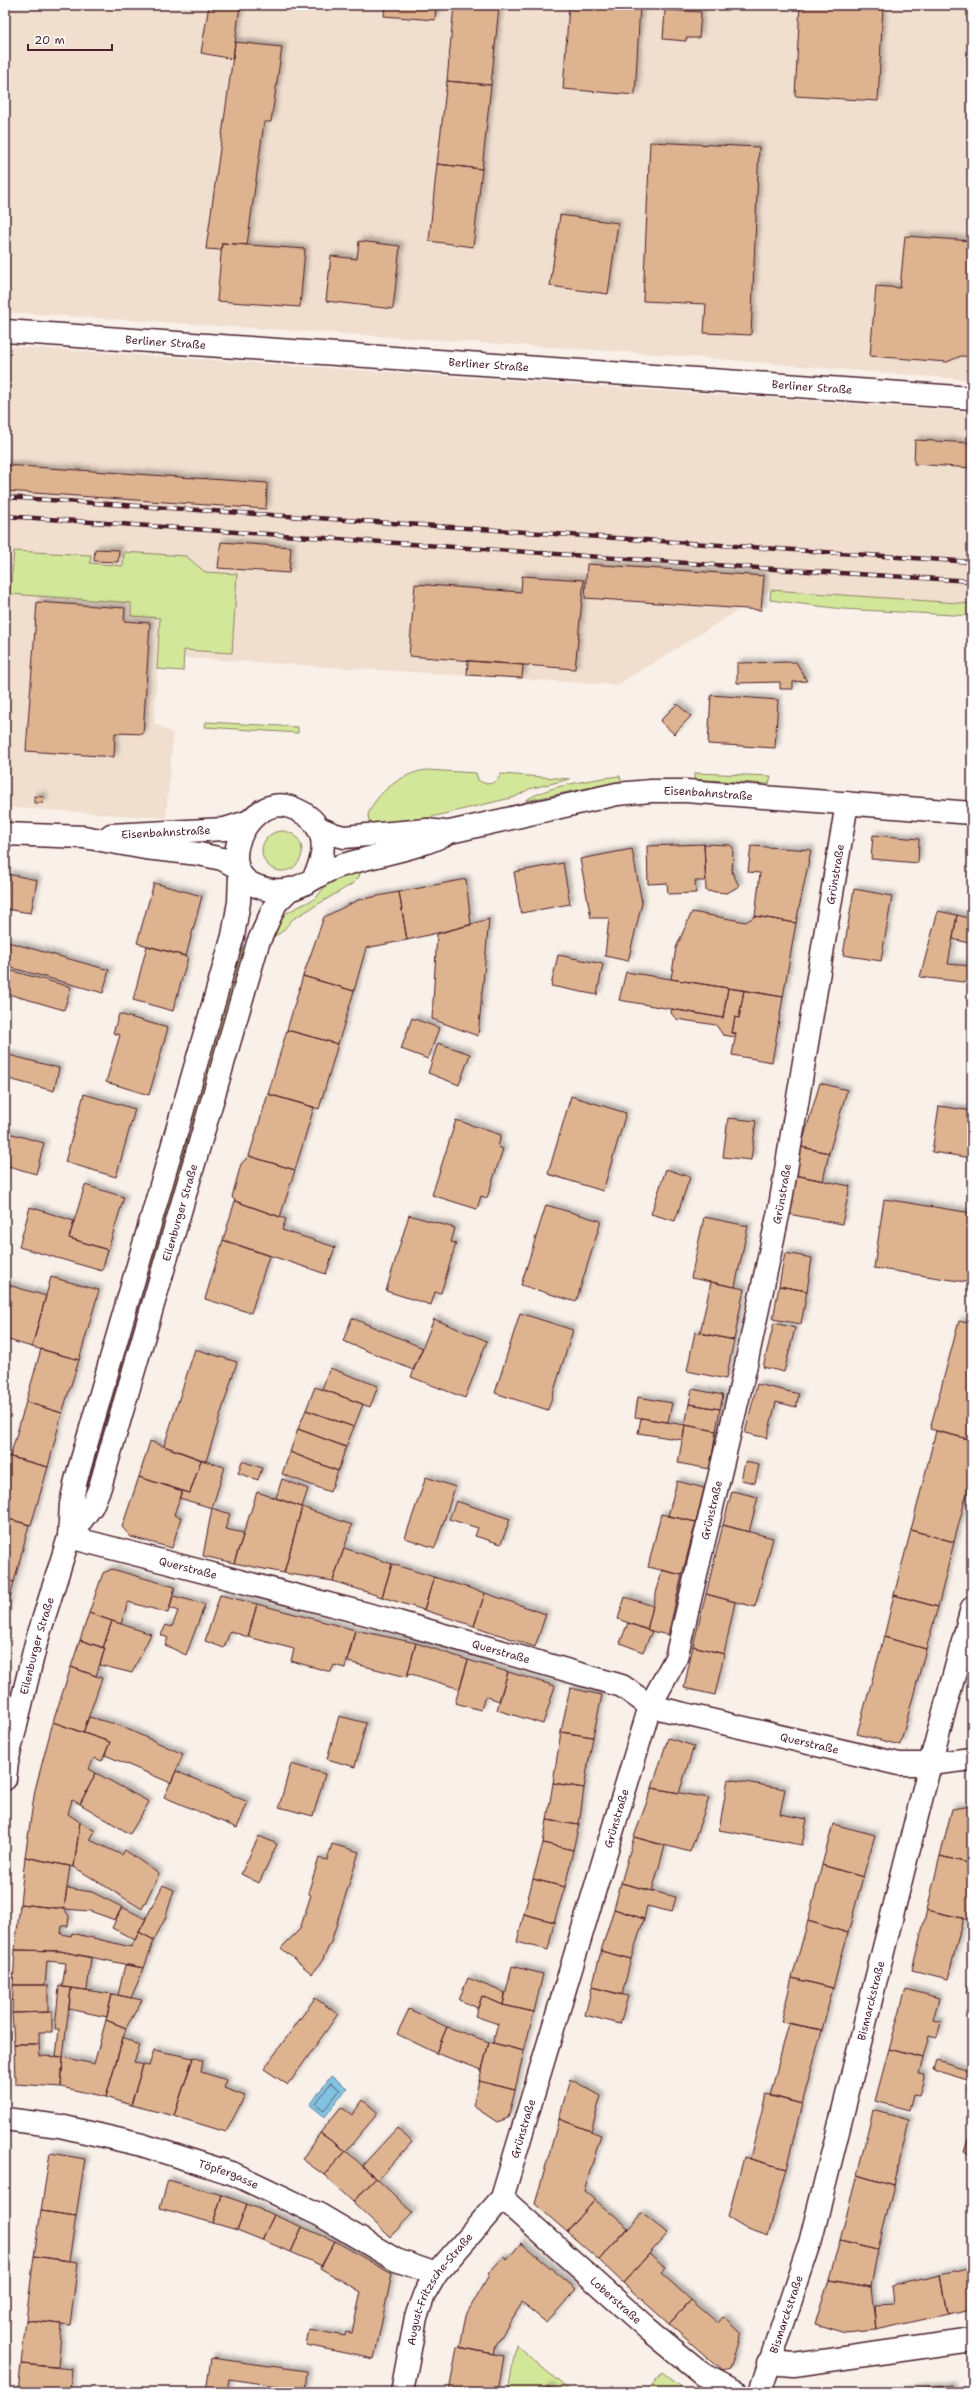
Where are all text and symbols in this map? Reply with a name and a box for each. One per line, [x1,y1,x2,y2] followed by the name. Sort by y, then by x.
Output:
[28,26,112,52] scale bar
[34,32,65,48] text: 20 m
[125,332,206,352] street label: Berliner Straße
[448,354,530,375] street label: Berliner Straße
[771,377,853,397] street label: Berliner Straße
[664,783,753,804] street label: Eisenbahnstraße
[121,822,211,842] street label: Eisenbahnstraße
[823,843,848,906] street label: Grünstraße
[158,1162,201,1263] street label: Eilenburger Straße
[769,1163,794,1225] street label: Grünstraße
[697,1479,726,1541] street label: Grünstraße
[157,1553,219,1582] street label: Querstraße
[16,1595,57,1696] street label: Eilenburger Straße
[470,1636,532,1667] street label: Querstraße
[779,1729,840,1757] street label: Querstraße
[600,1787,632,1850] street label: Grünstraße
[854,1959,888,2042] street label: Bismarckstraße
[507,2097,539,2160] street label: Grünstraße
[197,2156,261,2192] street label: Töpfergasse
[403,2229,476,2347] street label: August-Fritzsche-Straße
[587,2273,645,2327] street label: Loberstraße
[766,2273,806,2355] street label: Bismarckstraße

